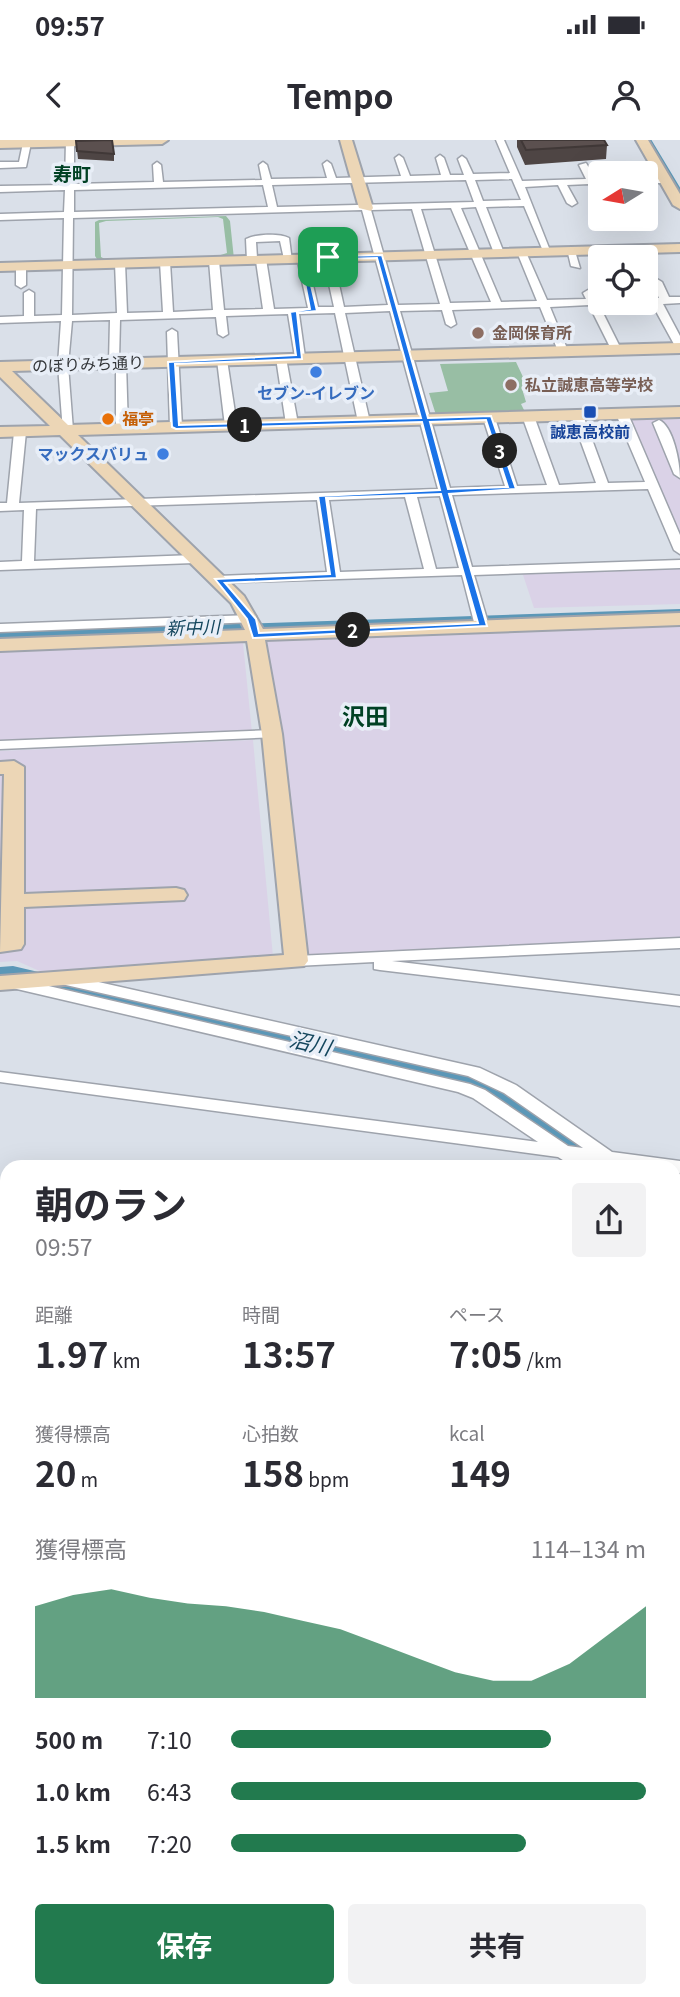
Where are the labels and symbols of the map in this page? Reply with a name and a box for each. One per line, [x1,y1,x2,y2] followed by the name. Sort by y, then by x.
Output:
[53,159,91,186] district label: 寿町
[588,161,658,231] north arrow
[298,227,358,287] pin
[492,320,572,344] place label: 金岡保育所
[470,325,486,341] marker: 金岡保育所
[32,349,144,377] street label: のぼりみち通り
[308,364,324,380] marker: セブン-イレブン
[525,372,653,396] place label: 私立誠恵高等学校
[503,377,519,393] marker: 私立誠恵高等学校
[257,380,375,404] place label: セブン-イレブン
[582,404,598,420] marker: 誠恵高校前
[122,406,154,430] place label: 福亭
[228,408,262,442] pin: 1
[100,411,116,427] marker: 福亭
[550,419,630,443] place label: 誠恵高校前
[482,434,518,468] pin: 3
[37,441,149,465] place label: マックスバリュ
[155,446,171,462] marker: マックスバリュ
[165,612,222,640] water label: 新中川
[336,612,370,648] pin: 2
[342,698,388,732] district label: 沢田
[287,1023,336,1062] water label: 沼川

